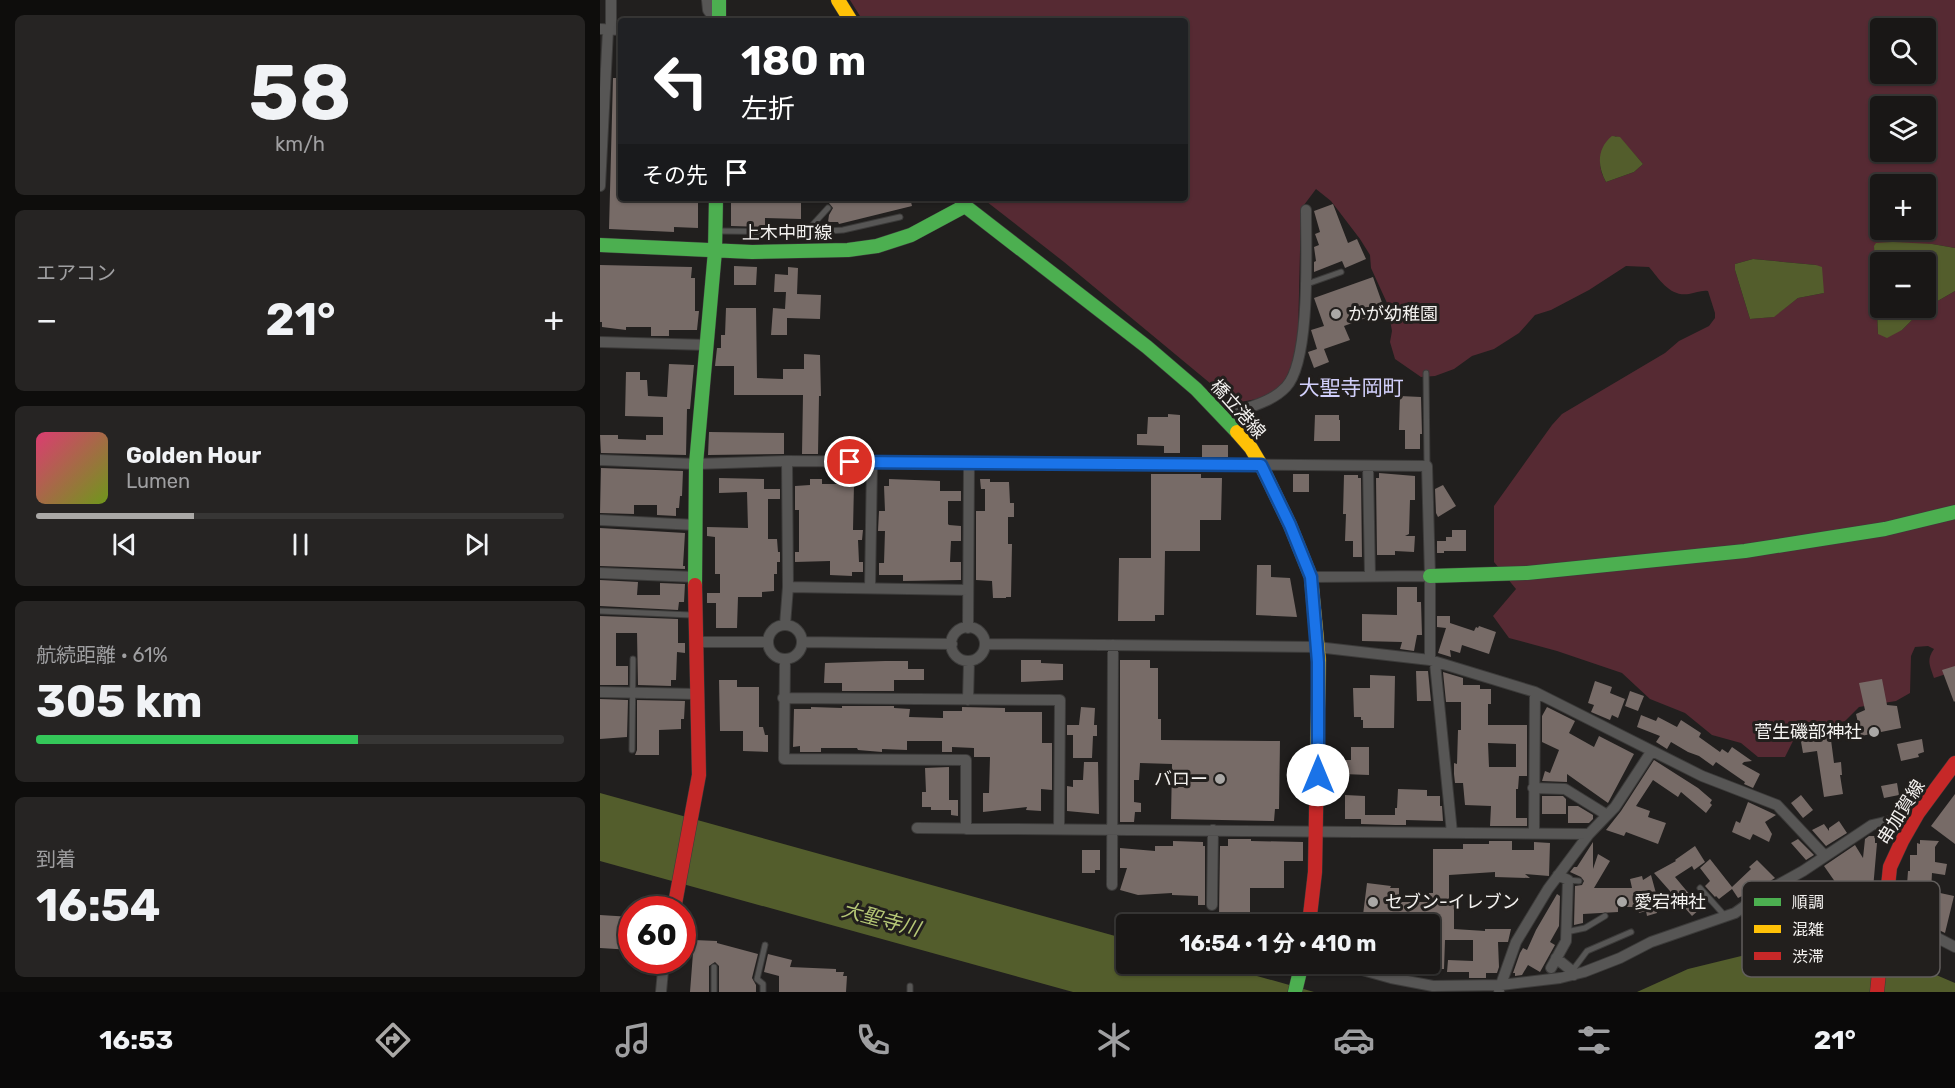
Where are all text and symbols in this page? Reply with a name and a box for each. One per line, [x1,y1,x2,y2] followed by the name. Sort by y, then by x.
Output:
[1870,18,1936,318] map controls
[1870,18,1936,84] button: search
[741,36,866,86] text: 180 m
[642,42,720,120] icon: left
[248,46,352,139] text: 58
[741,93,795,125] text: 左折
[1870,96,1936,162] button: layers
[275,132,325,156] text: km/h
[720,156,753,189] icon: arrive
[642,162,708,189] text: その先
[1870,174,1936,240] button: +
[742,222,832,244] street label: 上木中町線
[1870,252,1936,318] button: −
[36,261,116,285] text: エアコン
[265,293,336,346] text: 21°
[36,300,57,339] text: −
[543,300,564,339] text: +
[1348,303,1438,325] place label: かが幼稚園
[1329,307,1343,321] marker: かが幼稚園
[1206,375,1270,443] street label: 橋立港線
[1299,375,1404,400] district label: 大聖寺岡町
[824,436,875,487] pin
[126,442,261,469] text: Golden Hour
[833,445,866,478] icon: arrive
[126,469,190,493] text: Lumen
[108,528,141,561] icon: previous
[284,528,317,561] icon: pause
[460,528,493,561] icon: next
[36,643,168,667] text: 航続距離 · 61%
[36,675,202,728] text: 305 km
[1754,721,1862,743] place label: 菅生磯部神社
[1867,725,1881,739] marker: 菅生磯部神社
[1286,743,1350,807] position arrow
[1154,768,1208,790] place label: バロー
[1213,772,1227,786] marker: バロー
[1873,776,1929,848] street label: 串加賀線
[36,847,76,871] text: 到着
[36,879,161,932] text: 16:54
[1742,881,1940,977] legend
[1385,891,1520,913] place label: セブン-イレブン
[1634,891,1706,913] place label: 愛宕神社
[1792,893,1824,912] text: 順調
[1366,895,1380,909] marker: セブン-イレブン
[1615,895,1629,909] marker: 愛宕神社
[618,896,696,974] speed limit sign: 60
[839,897,925,941] water label: 大聖寺川
[1792,920,1824,939] text: 混雑
[1179,930,1377,957] text: 16:54 · 1 分 · 410 m
[1792,947,1824,966] text: 渋滞
[372,1019,414,1061] icon: directions
[612,1019,654,1061] icon: music
[852,1019,894,1061] icon: phone
[1093,1019,1135,1061] icon: climate
[1333,1019,1375,1061] icon: car
[1573,1019,1615,1061] icon: filters
[99,1024,173,1056] text: 16:53
[1814,1024,1856,1056] text: 21°

